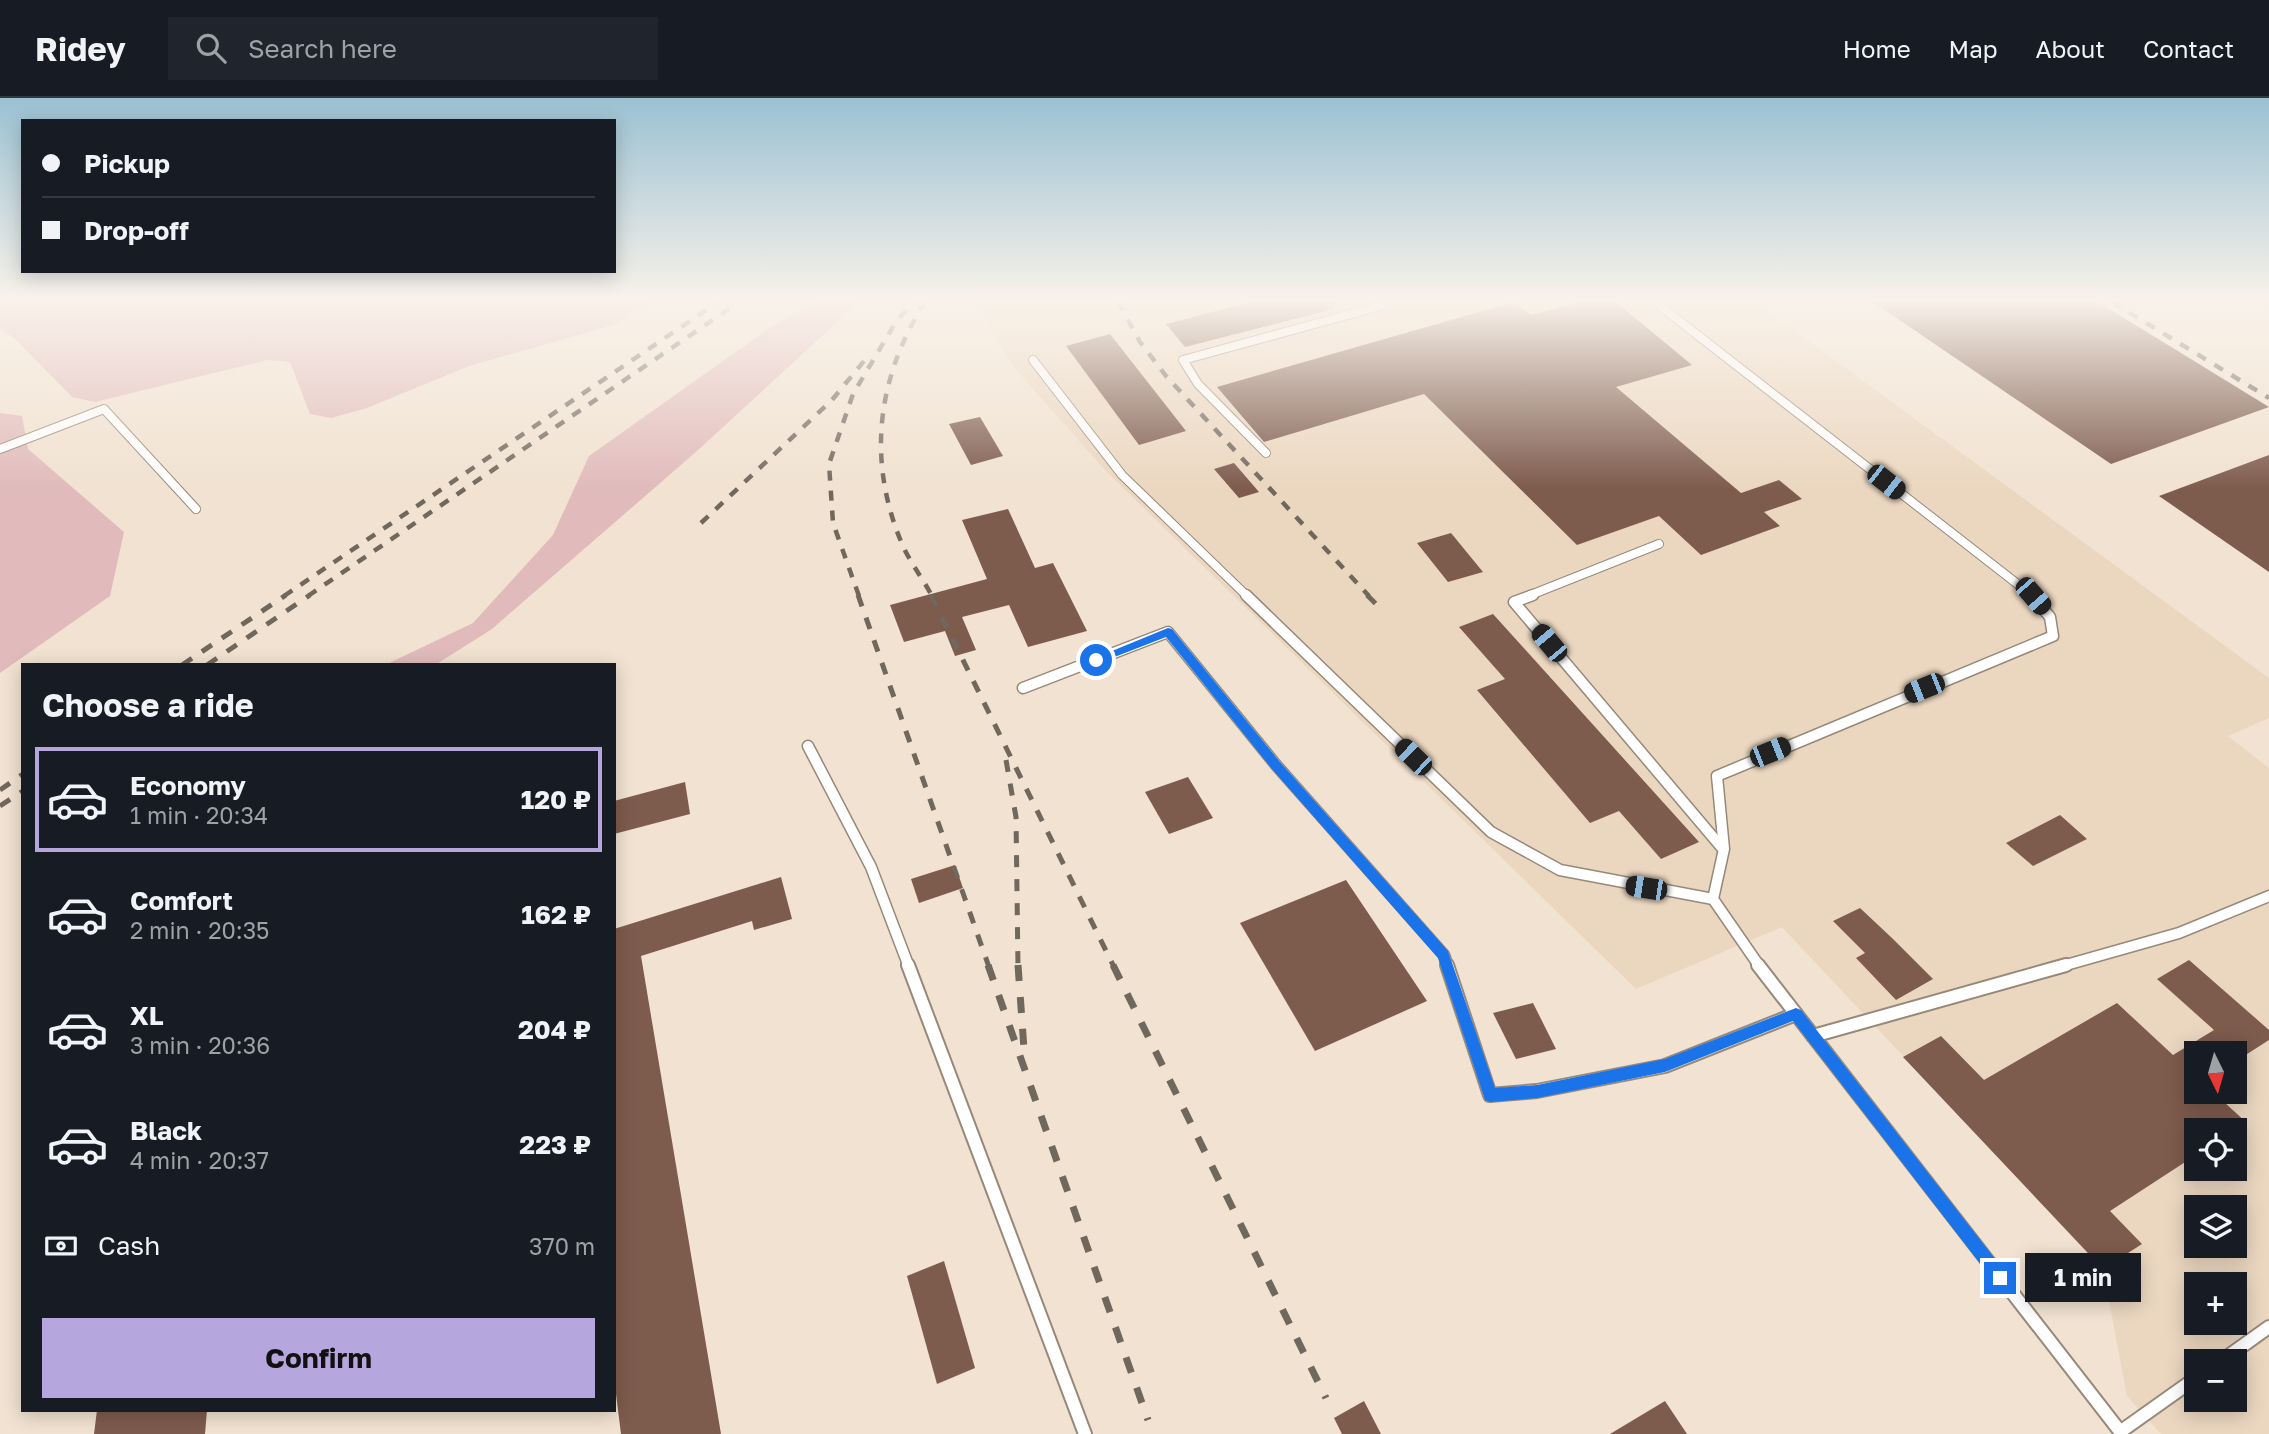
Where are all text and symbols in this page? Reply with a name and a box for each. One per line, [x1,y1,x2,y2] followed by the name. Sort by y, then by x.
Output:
[168,17,658,80] search box
[35,29,126,68] text: Ridey
[192,29,230,67] icon: search
[248,33,397,64] text: Search here
[1843,34,1911,63] text: Home
[1949,34,1998,63] text: Map
[2036,34,2105,63] text: About
[2143,34,2234,63] text: Contact
[84,148,170,179] text: Pickup
[84,215,189,246] text: Drop-off
[1863,461,1910,503] car
[2012,573,2055,619] car
[1528,620,1571,666] car
[1080,644,1112,676] route start
[1901,670,1948,706] car
[42,686,254,724] text: Choose a ride
[1747,734,1794,770] car
[1391,735,1436,779] car
[46,768,109,831] icon: car
[130,770,246,801] text: Economy
[521,784,591,815] text: 120 ₽
[130,801,268,829] text: 1 min · 20:34
[1624,874,1669,902] car
[46,883,109,946] icon: car
[130,885,233,916] text: Comfort
[521,899,591,930] text: 162 ₽
[130,916,269,944] text: 2 min · 20:35
[46,998,109,1061] icon: car
[130,1000,164,1031] text: XL
[518,1014,591,1045] text: 204 ₽
[130,1031,270,1059] text: 3 min · 20:36
[2184,1041,2247,1104] north arrow
[2184,1041,2247,1412] map controls
[46,1113,109,1176] icon: car
[130,1115,202,1146] text: Black
[2184,1118,2247,1181] button: locate
[519,1129,591,1160] text: 223 ₽
[130,1146,269,1174] text: 4 min · 20:37
[2184,1195,2247,1258] button: layers
[42,1227,80,1265] icon: cash
[98,1230,160,1261] text: Cash
[529,1232,595,1260] text: 370 m
[2024,1254,2140,1302] callout: 1 min
[1984,1262,2016,1294] route end
[2054,1263,2112,1291] text: 1 min
[2184,1272,2247,1335] button: +
[42,1318,595,1398] button: Confirm
[2184,1349,2247,1412] button: −

